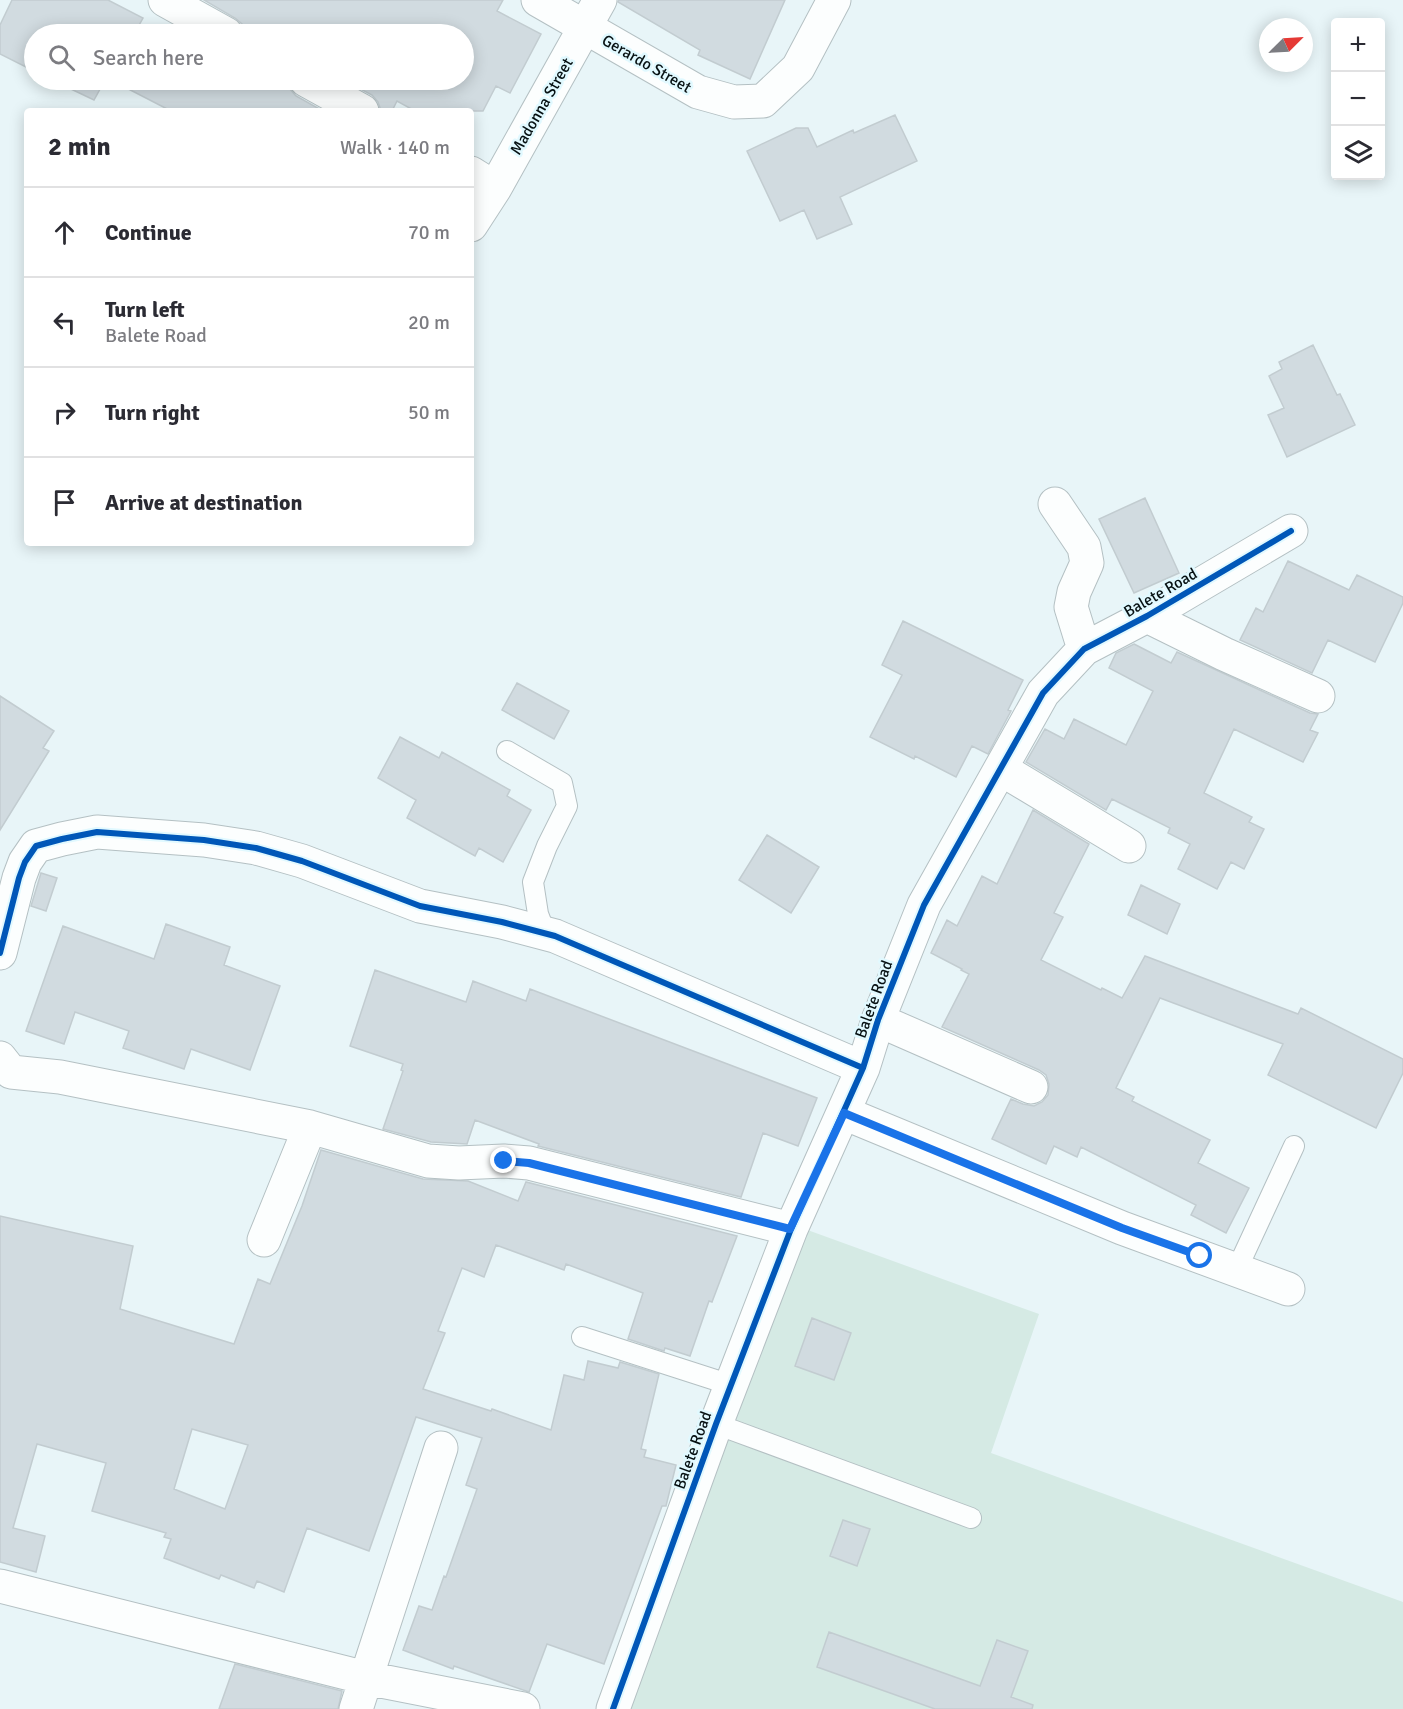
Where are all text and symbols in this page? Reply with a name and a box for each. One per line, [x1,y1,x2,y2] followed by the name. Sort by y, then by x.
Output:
[1259,18,1313,72] north arrow
[1331,18,1385,180] map controls
[1331,18,1385,72] button: +
[24,24,474,90] search box
[598,30,695,98] street label: Gerardo Street
[45,41,78,74] icon: search
[93,44,204,71] text: Search here
[506,54,578,159] street label: Madonna Street
[1331,72,1385,126] button: −
[1331,126,1385,180] button: layers
[48,131,111,163] text: 2 min
[340,135,450,160] text: Walk · 140 m
[48,216,81,249] icon: ahead
[105,219,192,246] text: Continue
[408,220,450,245] text: 70 m
[105,296,185,323] text: Turn left
[48,306,81,339] icon: left
[408,310,450,335] text: 20 m
[105,323,207,348] text: Balete Road
[48,396,81,429] icon: right
[105,399,200,426] text: Turn right
[408,400,450,425] text: 50 m
[48,486,81,519] icon: arrive
[105,489,302,516] text: Arrive at destination
[1120,564,1201,622] street label: Balete Road
[851,958,897,1041] street label: Balete Road
[490,1147,516,1173] route end
[1186,1242,1212,1268] route start
[670,1409,716,1492] street label: Balete Road

